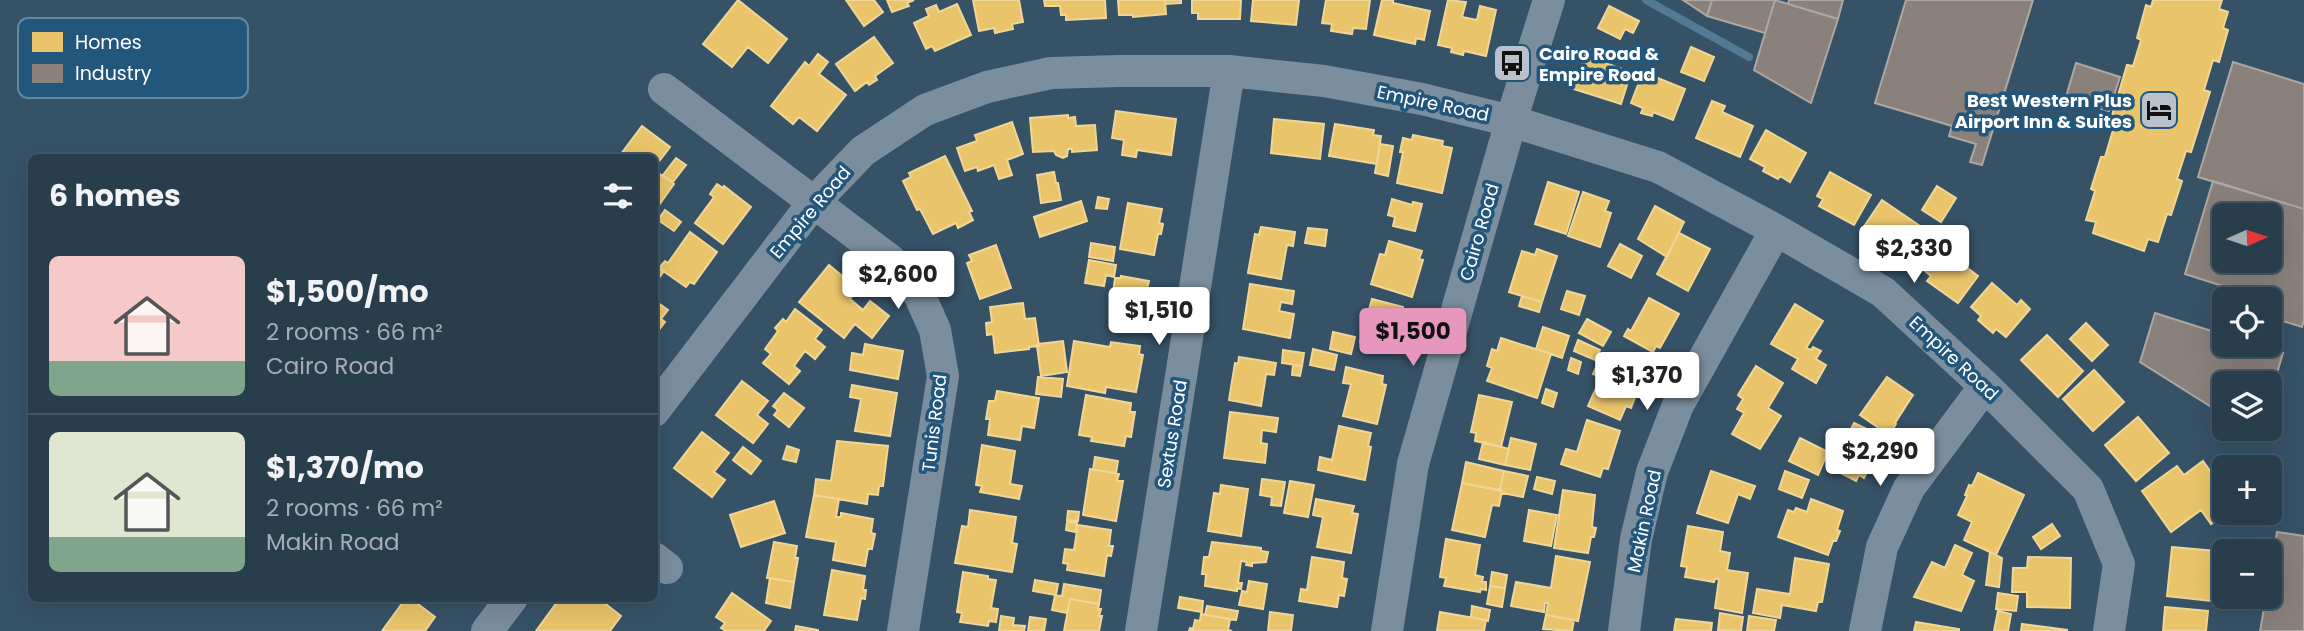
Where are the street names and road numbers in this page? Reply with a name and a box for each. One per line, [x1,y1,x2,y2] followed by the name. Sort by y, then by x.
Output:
[1375,79,1491,127] street label: Empire Road
[764,160,856,264] street label: Empire Road
[1453,180,1505,284] street label: Cairo Road
[1904,310,2004,406] street label: Empire Road
[916,373,952,473] street label: Tunis Road
[1151,378,1193,490] street label: Sextus Road
[1621,467,1667,575] street label: Makin Road

